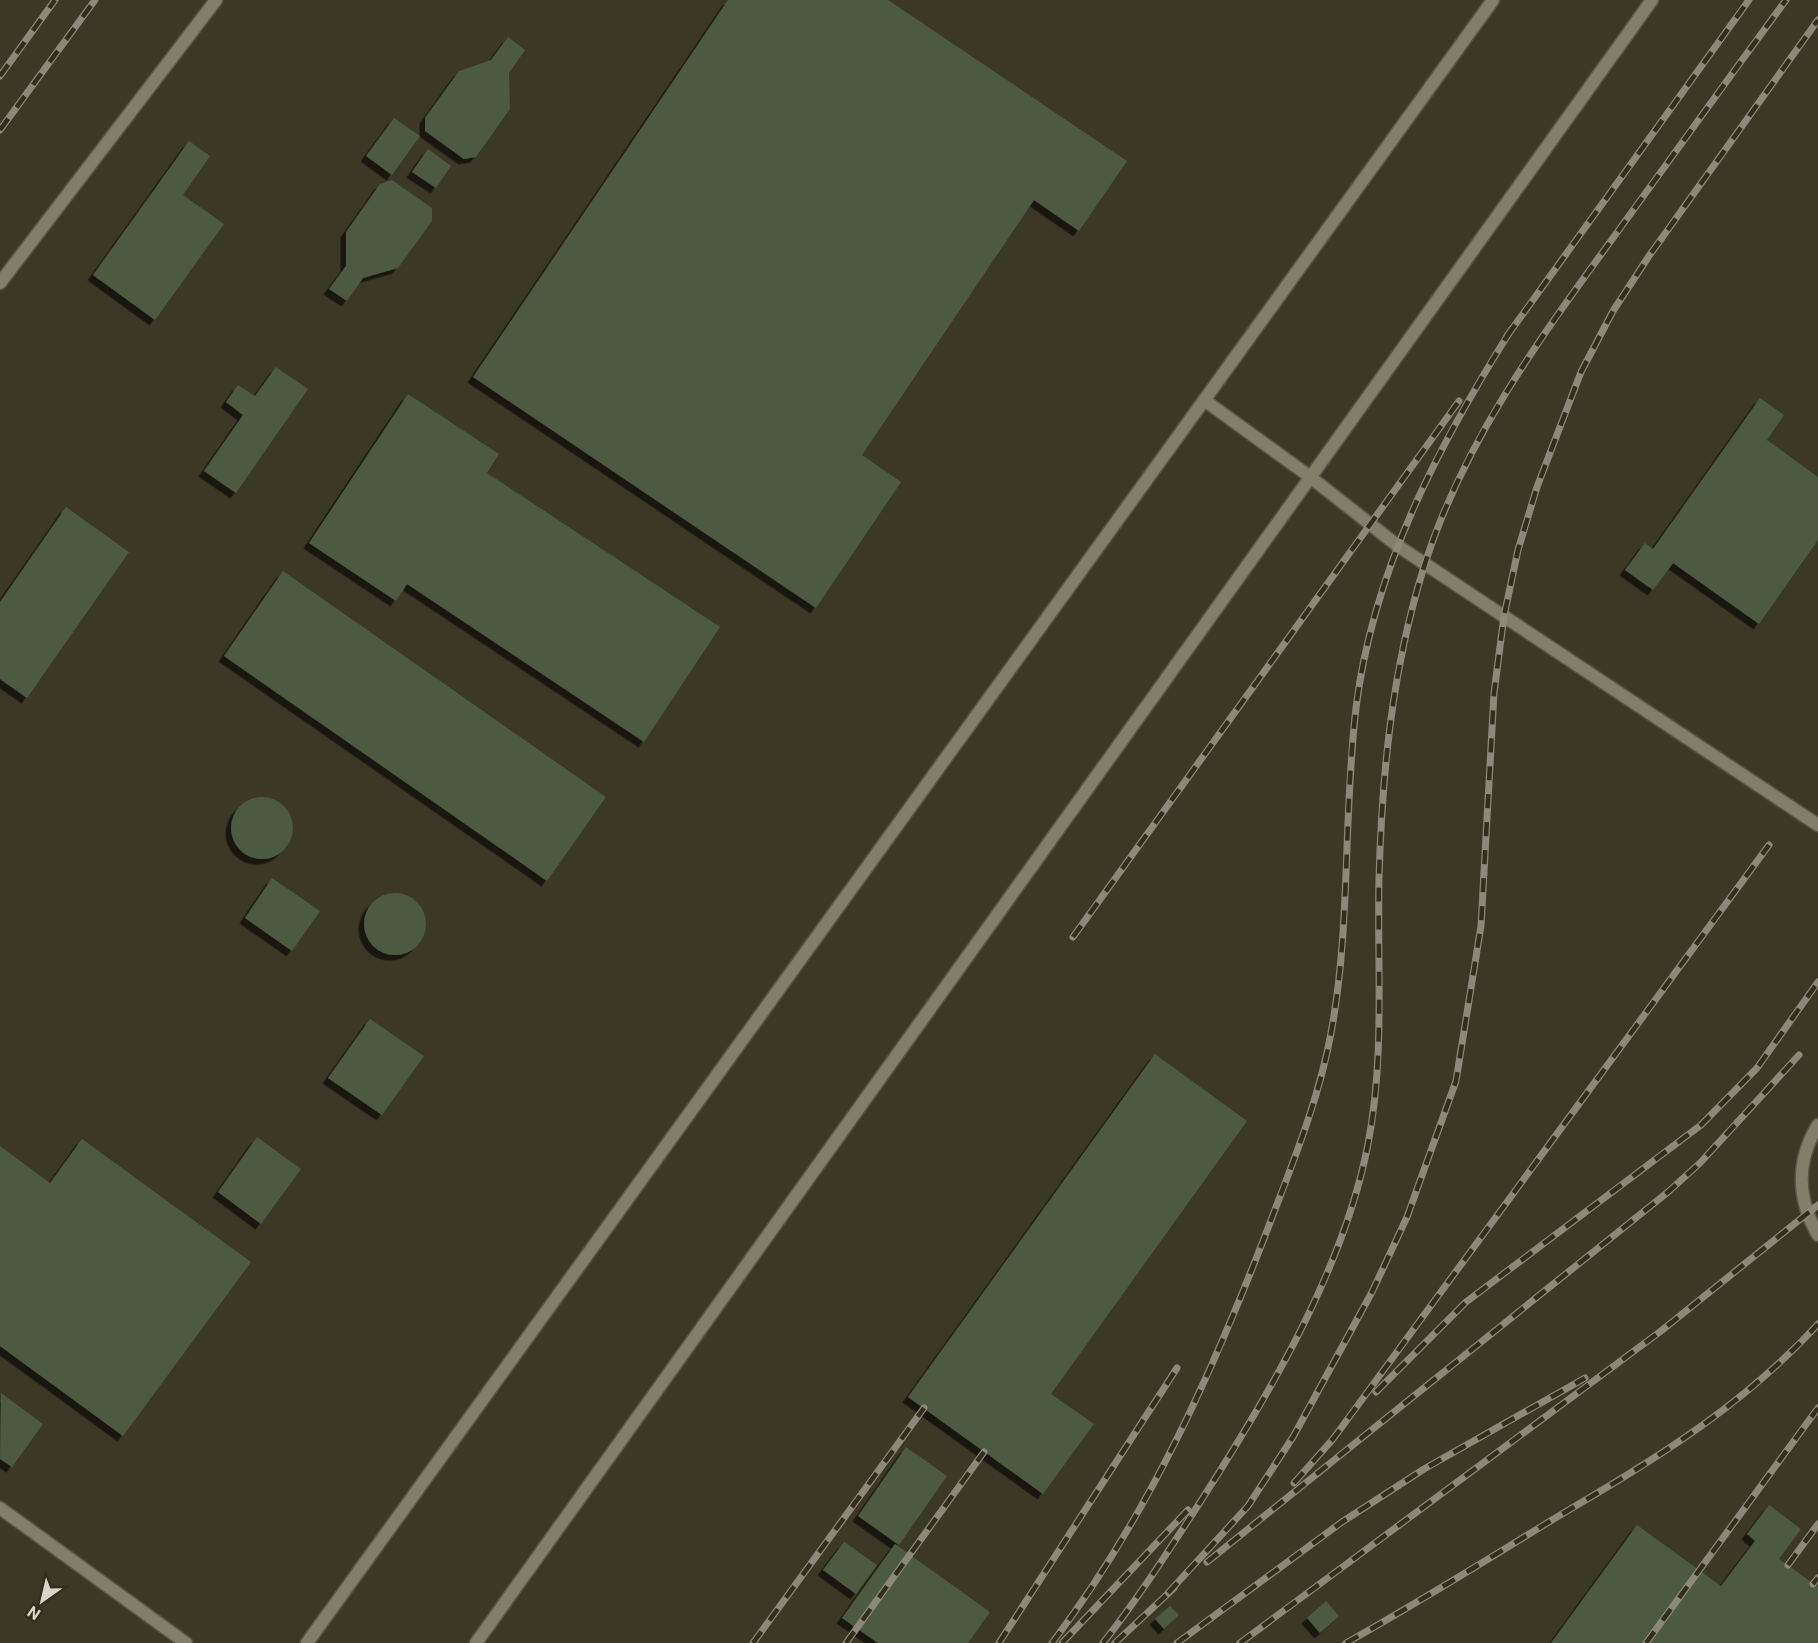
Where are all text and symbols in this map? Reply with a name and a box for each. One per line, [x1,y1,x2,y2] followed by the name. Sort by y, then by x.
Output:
[12,1571,72,1631] north arrow
[24,1602,44,1624] text: N

